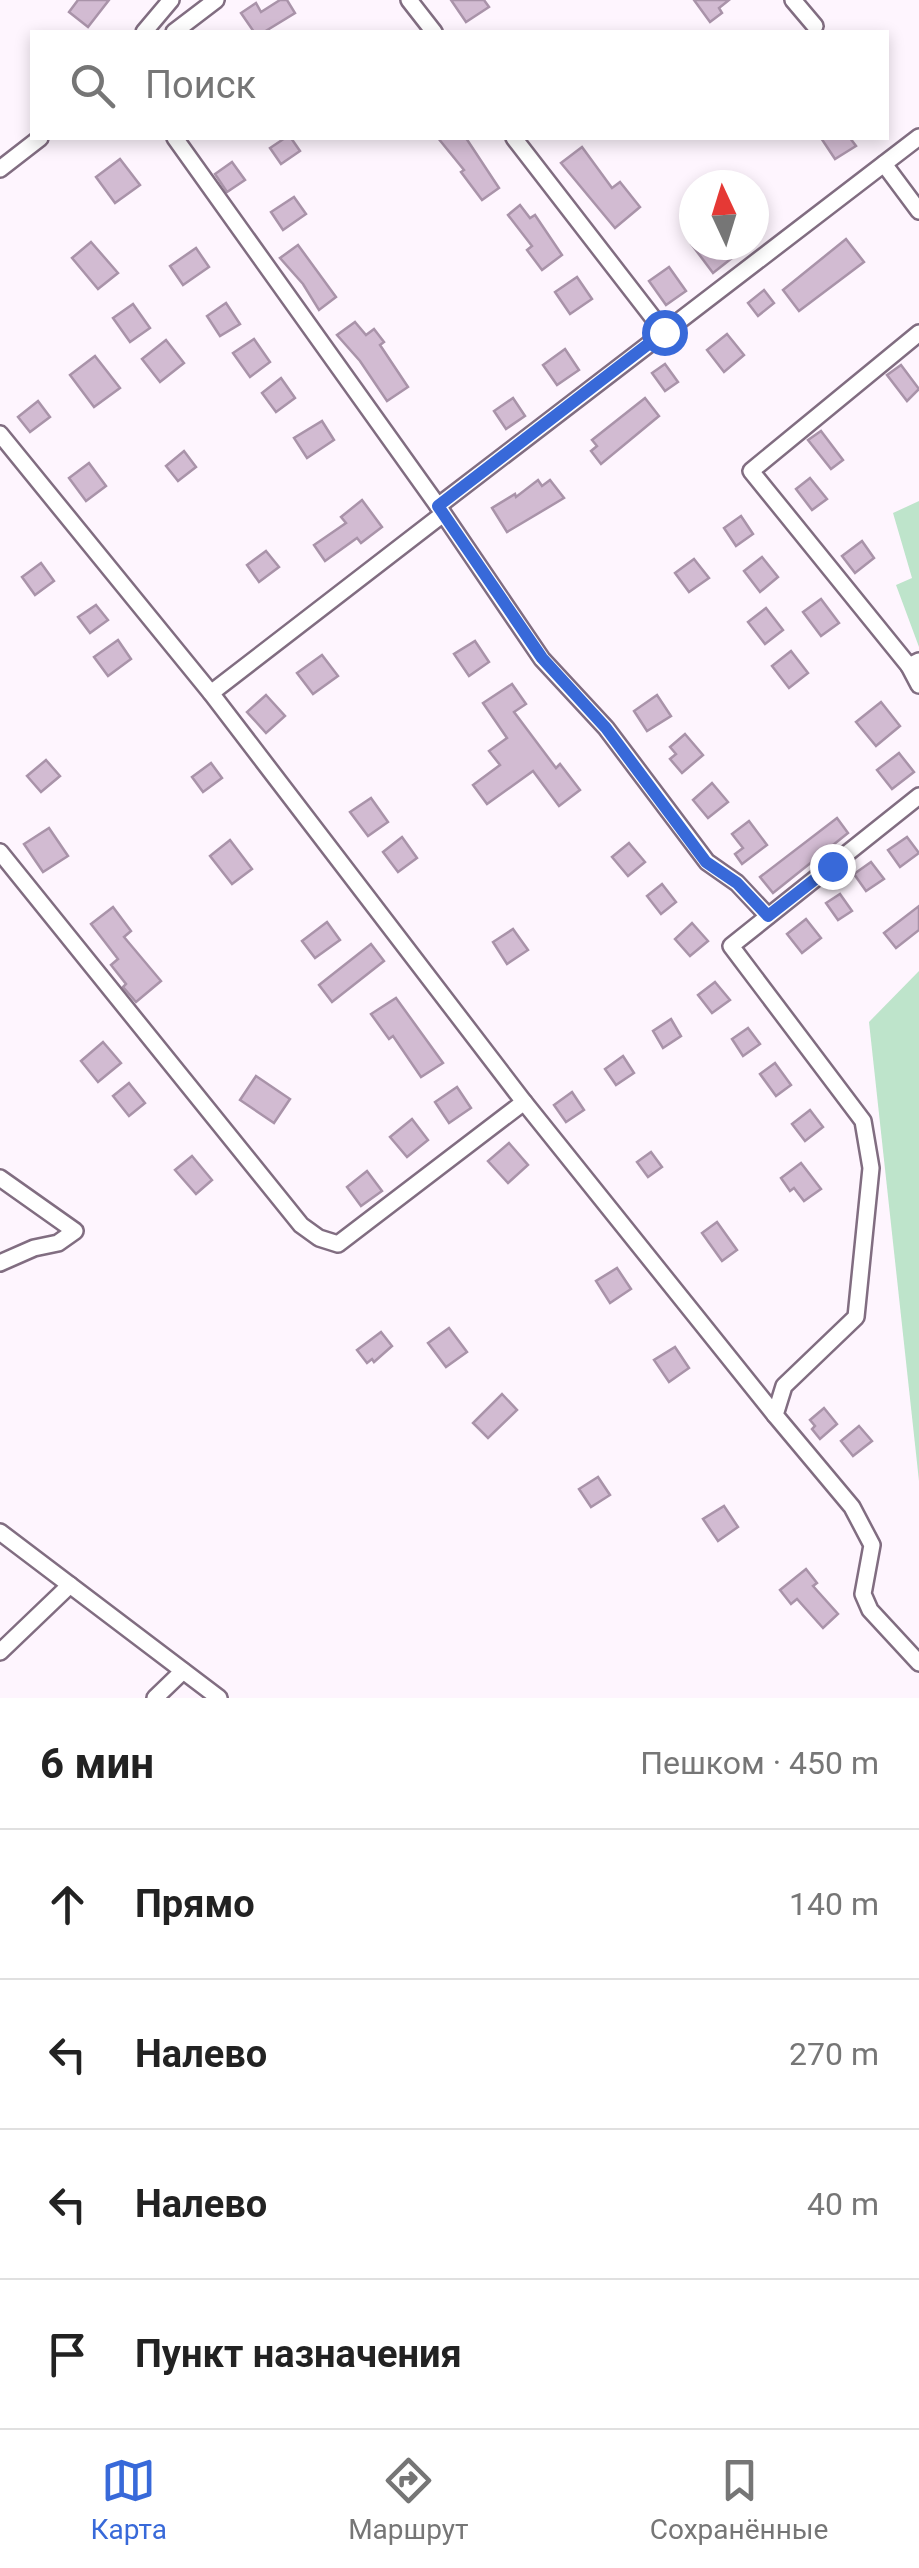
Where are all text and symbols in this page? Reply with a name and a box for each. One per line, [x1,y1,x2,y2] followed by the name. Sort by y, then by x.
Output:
[30,30,889,140] search box
[65,58,120,113] icon: search
[145,63,256,107] text: Поиск
[679,170,769,260] north arrow
[642,310,688,356] route start
[810,844,856,890] route end
[40,1739,154,1788] text: 6 мин
[640,1744,879,1782] text: Пешком · 450 m
[40,1877,95,1932] icon: ahead
[135,1882,255,1926] text: Прямо
[789,1885,879,1923] text: 140 m
[40,2027,95,2082] icon: left
[135,2032,267,2076] text: Налево
[789,2035,879,2073] text: 270 m
[40,2177,95,2232] icon: left
[135,2182,267,2226] text: Налево
[807,2185,879,2223] text: 40 m
[40,2327,95,2382] icon: arrive
[135,2332,462,2376] text: Пункт назначения
[91,2453,167,2546] tab: Карта
[348,2453,469,2546] tab: Маршрут
[650,2453,828,2546] tab: Сохранённые

